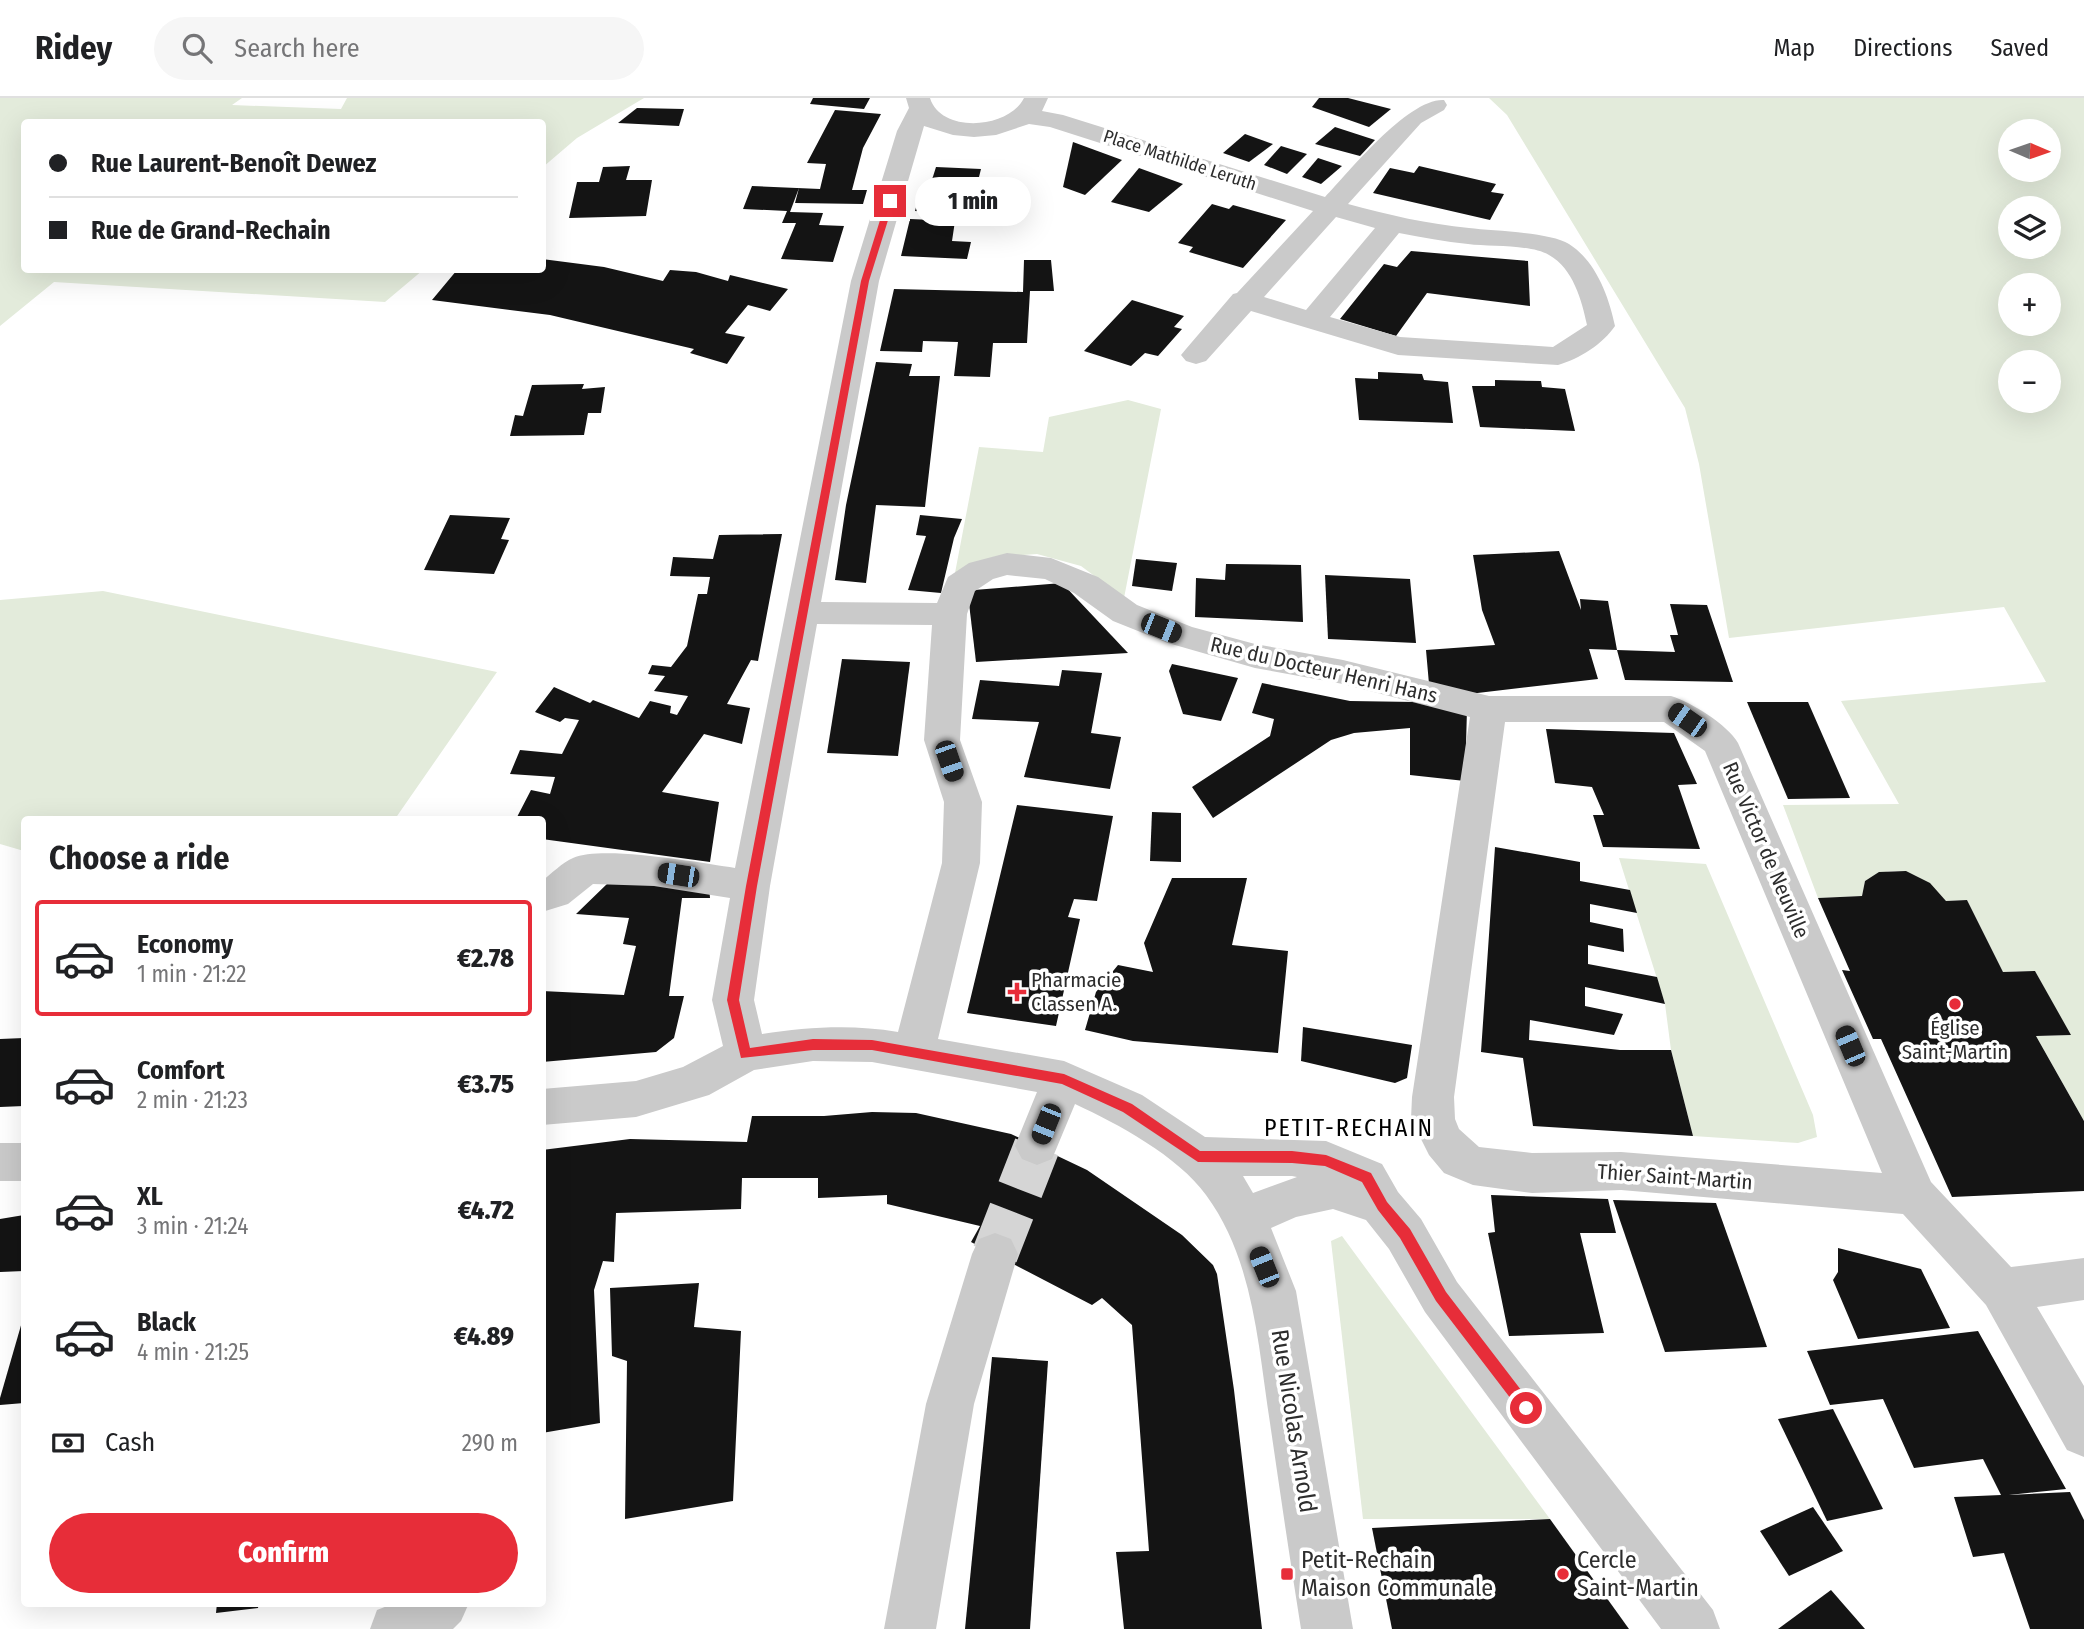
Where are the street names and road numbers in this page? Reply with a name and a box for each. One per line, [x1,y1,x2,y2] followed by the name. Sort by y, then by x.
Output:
[1101,125,1259,195] street label: Place Mathilde Leruth
[1208,631,1440,709] street label: Rue du Docteur Henri Hans
[1717,758,1815,942] street label: Rue Victor de Neuville
[1597,1159,1753,1195] street label: Thier Saint-Martin
[1266,1327,1322,1515] street label: Rue Nicolas Arnold

